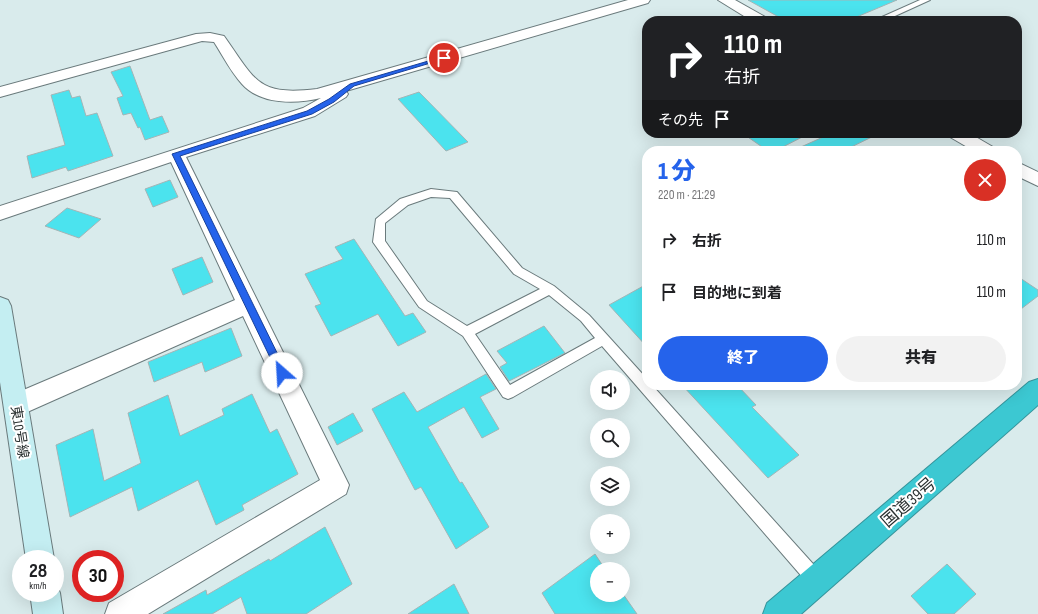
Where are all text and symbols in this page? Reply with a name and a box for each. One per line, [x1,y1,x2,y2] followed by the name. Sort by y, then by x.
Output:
[724,28,782,61] text: 110 m
[658,32,710,84] icon: right
[427,41,461,75] pin
[433,47,455,69] icon: arrive
[724,67,760,88] text: 右折
[711,108,733,130] icon: arrive
[658,111,703,130] text: その先
[658,157,696,186] text: 1 分
[964,159,1006,201] button: close
[658,187,715,203] text: 220 m · 21:29
[658,229,680,251] icon: right
[977,231,1006,250] text: 110 m
[692,232,722,251] text: 右折
[658,281,680,303] icon: arrive
[977,283,1006,302] text: 110 m
[692,284,782,303] text: 目的地に到着
[658,336,828,382] button: 終了
[836,336,1006,382] button: 共有
[261,352,303,394] position arrow
[590,370,630,602] map controls
[590,370,630,410] button: sound
[7,404,32,460] street label: 東10号線
[590,418,630,458] button: search
[590,466,630,506] button: layers
[877,474,940,532] street label: 国道39号
[590,514,630,554] button: +
[72,550,124,602] speed limit sign: 30
[29,559,47,583] text: 28
[590,562,630,602] button: −
[29,580,47,592] text: km/h

